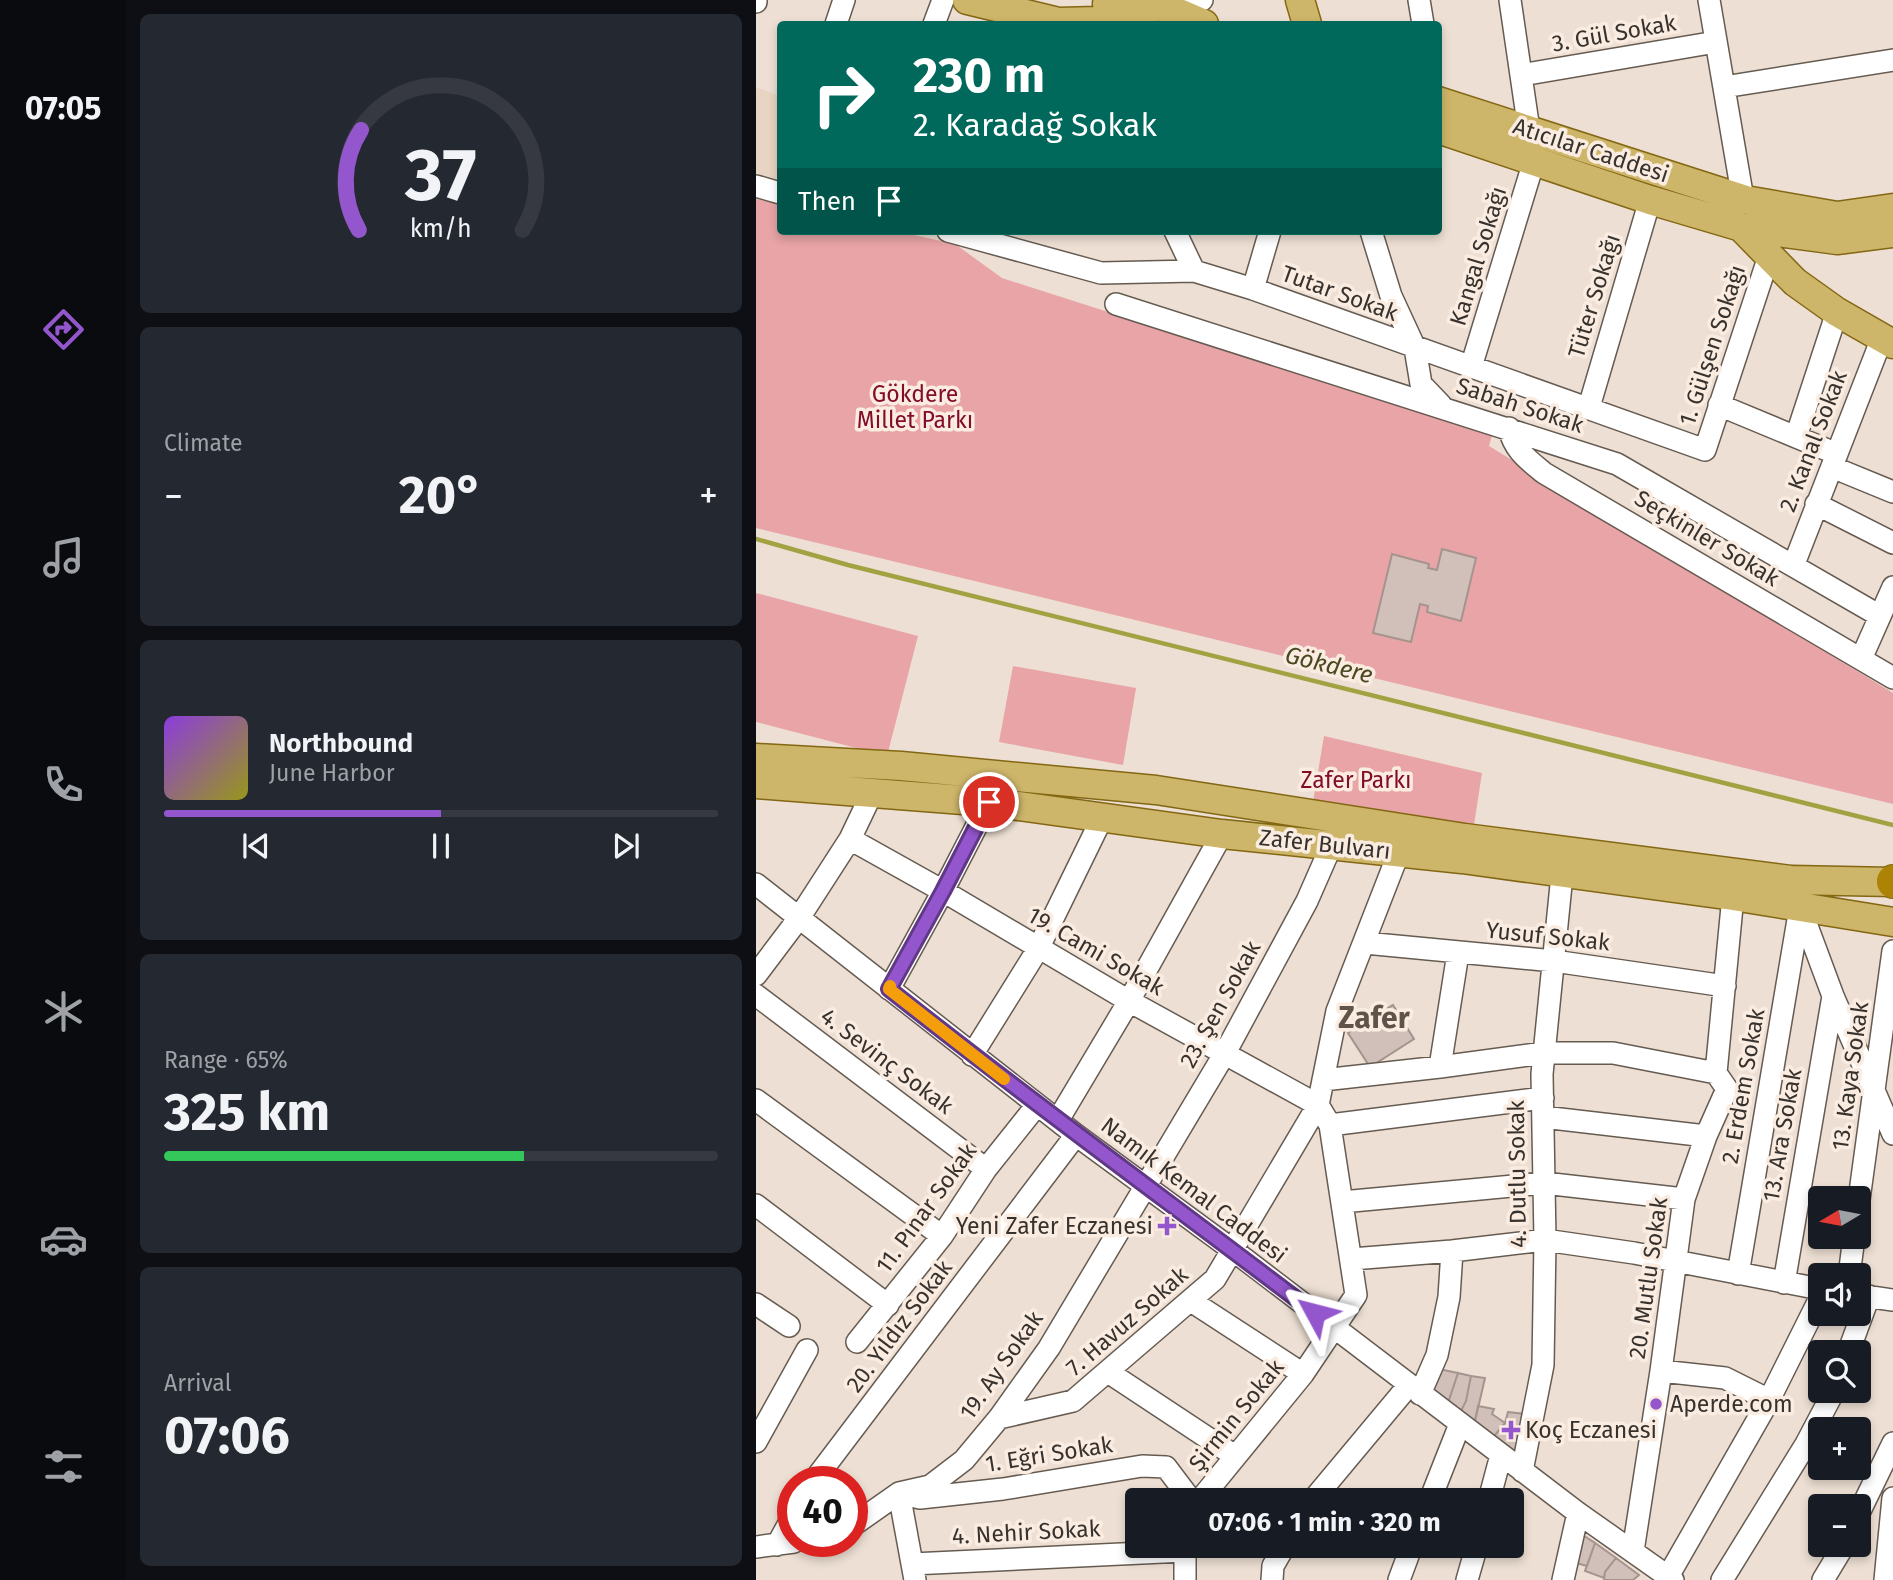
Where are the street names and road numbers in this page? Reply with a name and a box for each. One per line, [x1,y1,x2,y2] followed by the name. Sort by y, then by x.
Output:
[1550,8,1678,58] street label: 3. Gül Sokak
[1510,112,1672,188] street label: Atıcılar Caddesi
[1444,183,1512,329] street label: Kangal Sokağı
[1562,231,1626,361] street label: Tüter Sokağı
[1278,259,1402,327] street label: Tutar Sokak
[1673,261,1751,429] street label: 1. Gülşen Sokağı
[1773,366,1853,516] street label: 2. Kanal Sokak
[1453,371,1587,439] street label: Sabah Sokak
[1630,484,1785,592] street label: Seçkinler Sokak
[1258,823,1392,865] street label: Zafer Bulvarı
[1023,901,1169,1001] street label: 19. Cami Sokak
[1485,916,1612,956] street label: Yusuf Sokak
[1174,935,1266,1072] street label: 23. Şen Sokak
[1826,1000,1874,1152] street label: 13. Kaya Sokak
[815,1002,959,1120] street label: 4. Sevinç Sokak
[1716,1006,1770,1166] street label: 2. Erdem Sokak
[1757,1066,1808,1204] street label: 13. Ara Sokak
[1502,1100,1532,1248] street label: 4. Dutlu Sokak
[1096,1111,1292,1269] street label: Namık Kemal Caddesi
[870,1138,982,1278] street label: 11. Pınar Sokak
[1623,1195,1673,1361] street label: 20. Mutlu Sokak
[840,1254,958,1398] street label: 20. Yıldız Sokak
[1060,1260,1194,1381] street label: 7. Havuz Sokak
[953,1305,1049,1425] street label: 19. Ay Sokak
[1183,1353,1290,1476] street label: Şirmin Sokak
[983,1430,1115,1478] street label: 1. Eğri Sokak
[951,1514,1101,1550] street label: 4. Nehir Sokak

